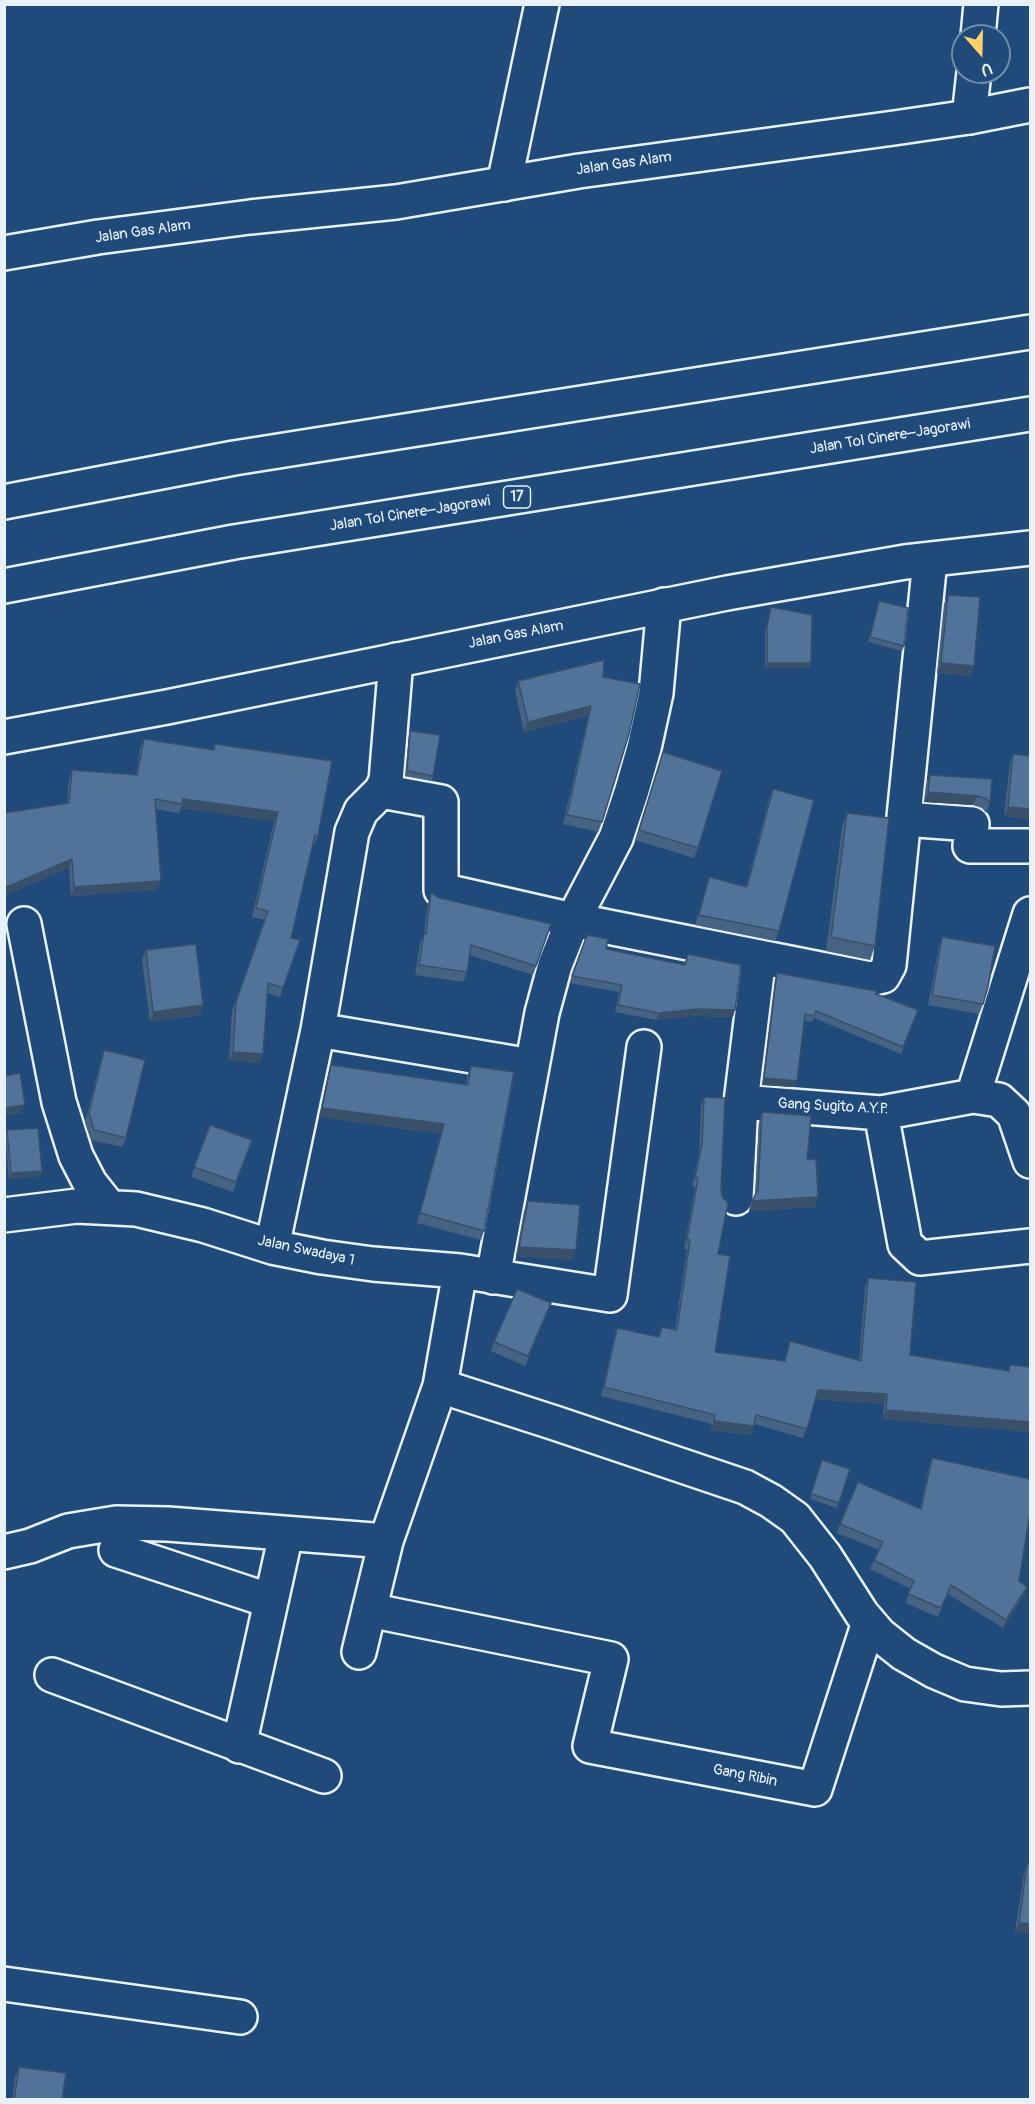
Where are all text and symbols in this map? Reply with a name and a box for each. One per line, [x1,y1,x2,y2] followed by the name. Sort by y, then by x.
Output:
[951,24,1011,84] north arrow
[978,58,995,80] text: U
[575,148,673,180] street label: Jalan Gas Alam
[94,216,192,248] street label: Jalan Gas Alam
[808,415,972,459] street label: Jalan Tol Cinere–Jagorawi
[504,486,530,508] road number: 17
[328,492,492,536] street label: Jalan Tol Cinere–Jagorawi
[467,617,565,653] street label: Jalan Gas Alam
[777,1095,889,1119] street label: Gang Sugito A.Y.P.
[256,1232,356,1270] street label: Jalan Swadaya 1
[711,1761,779,1791] street label: Gang Ribin

